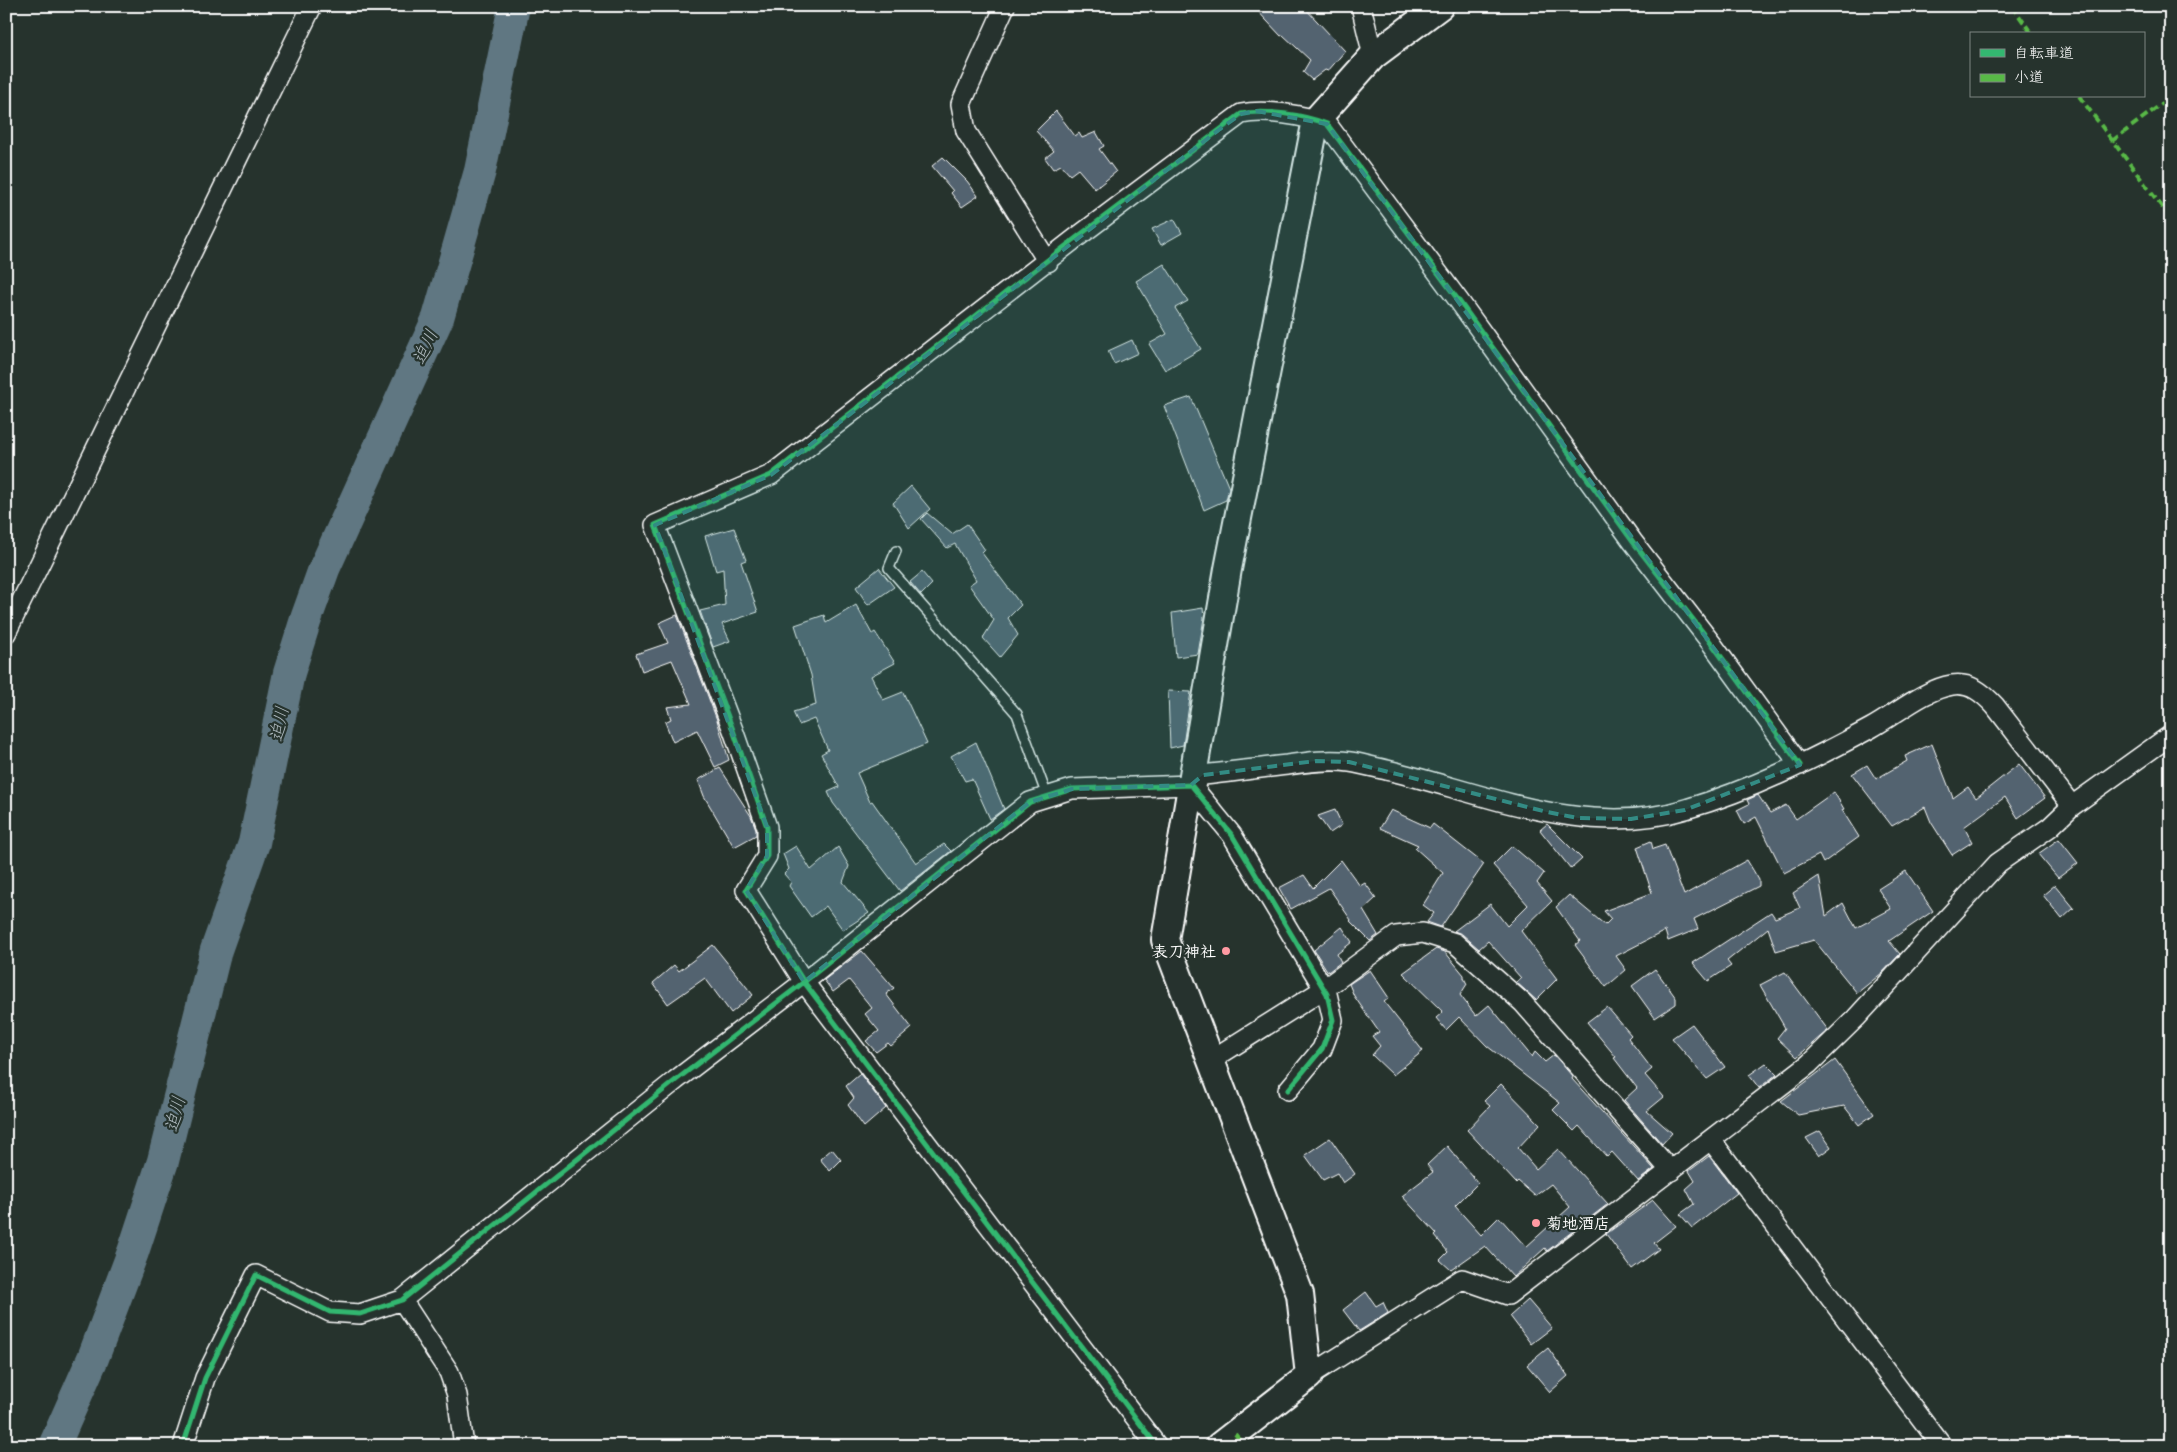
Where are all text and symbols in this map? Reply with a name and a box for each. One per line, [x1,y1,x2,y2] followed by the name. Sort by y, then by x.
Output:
[1970,32,2144,98] legend
[2014,43,2074,65] text: 自転車道
[2014,67,2044,89] text: 小道
[407,326,446,370] water label: 迫川
[265,704,297,745] water label: 迫川
[1152,941,1216,965] place label: 表刀神社
[1220,945,1232,957] marker: 表刀神社
[160,1094,194,1135] water label: 迫川
[1546,1213,1610,1237] place label: 菊地酒店
[1530,1217,1542,1229] marker: 菊地酒店

